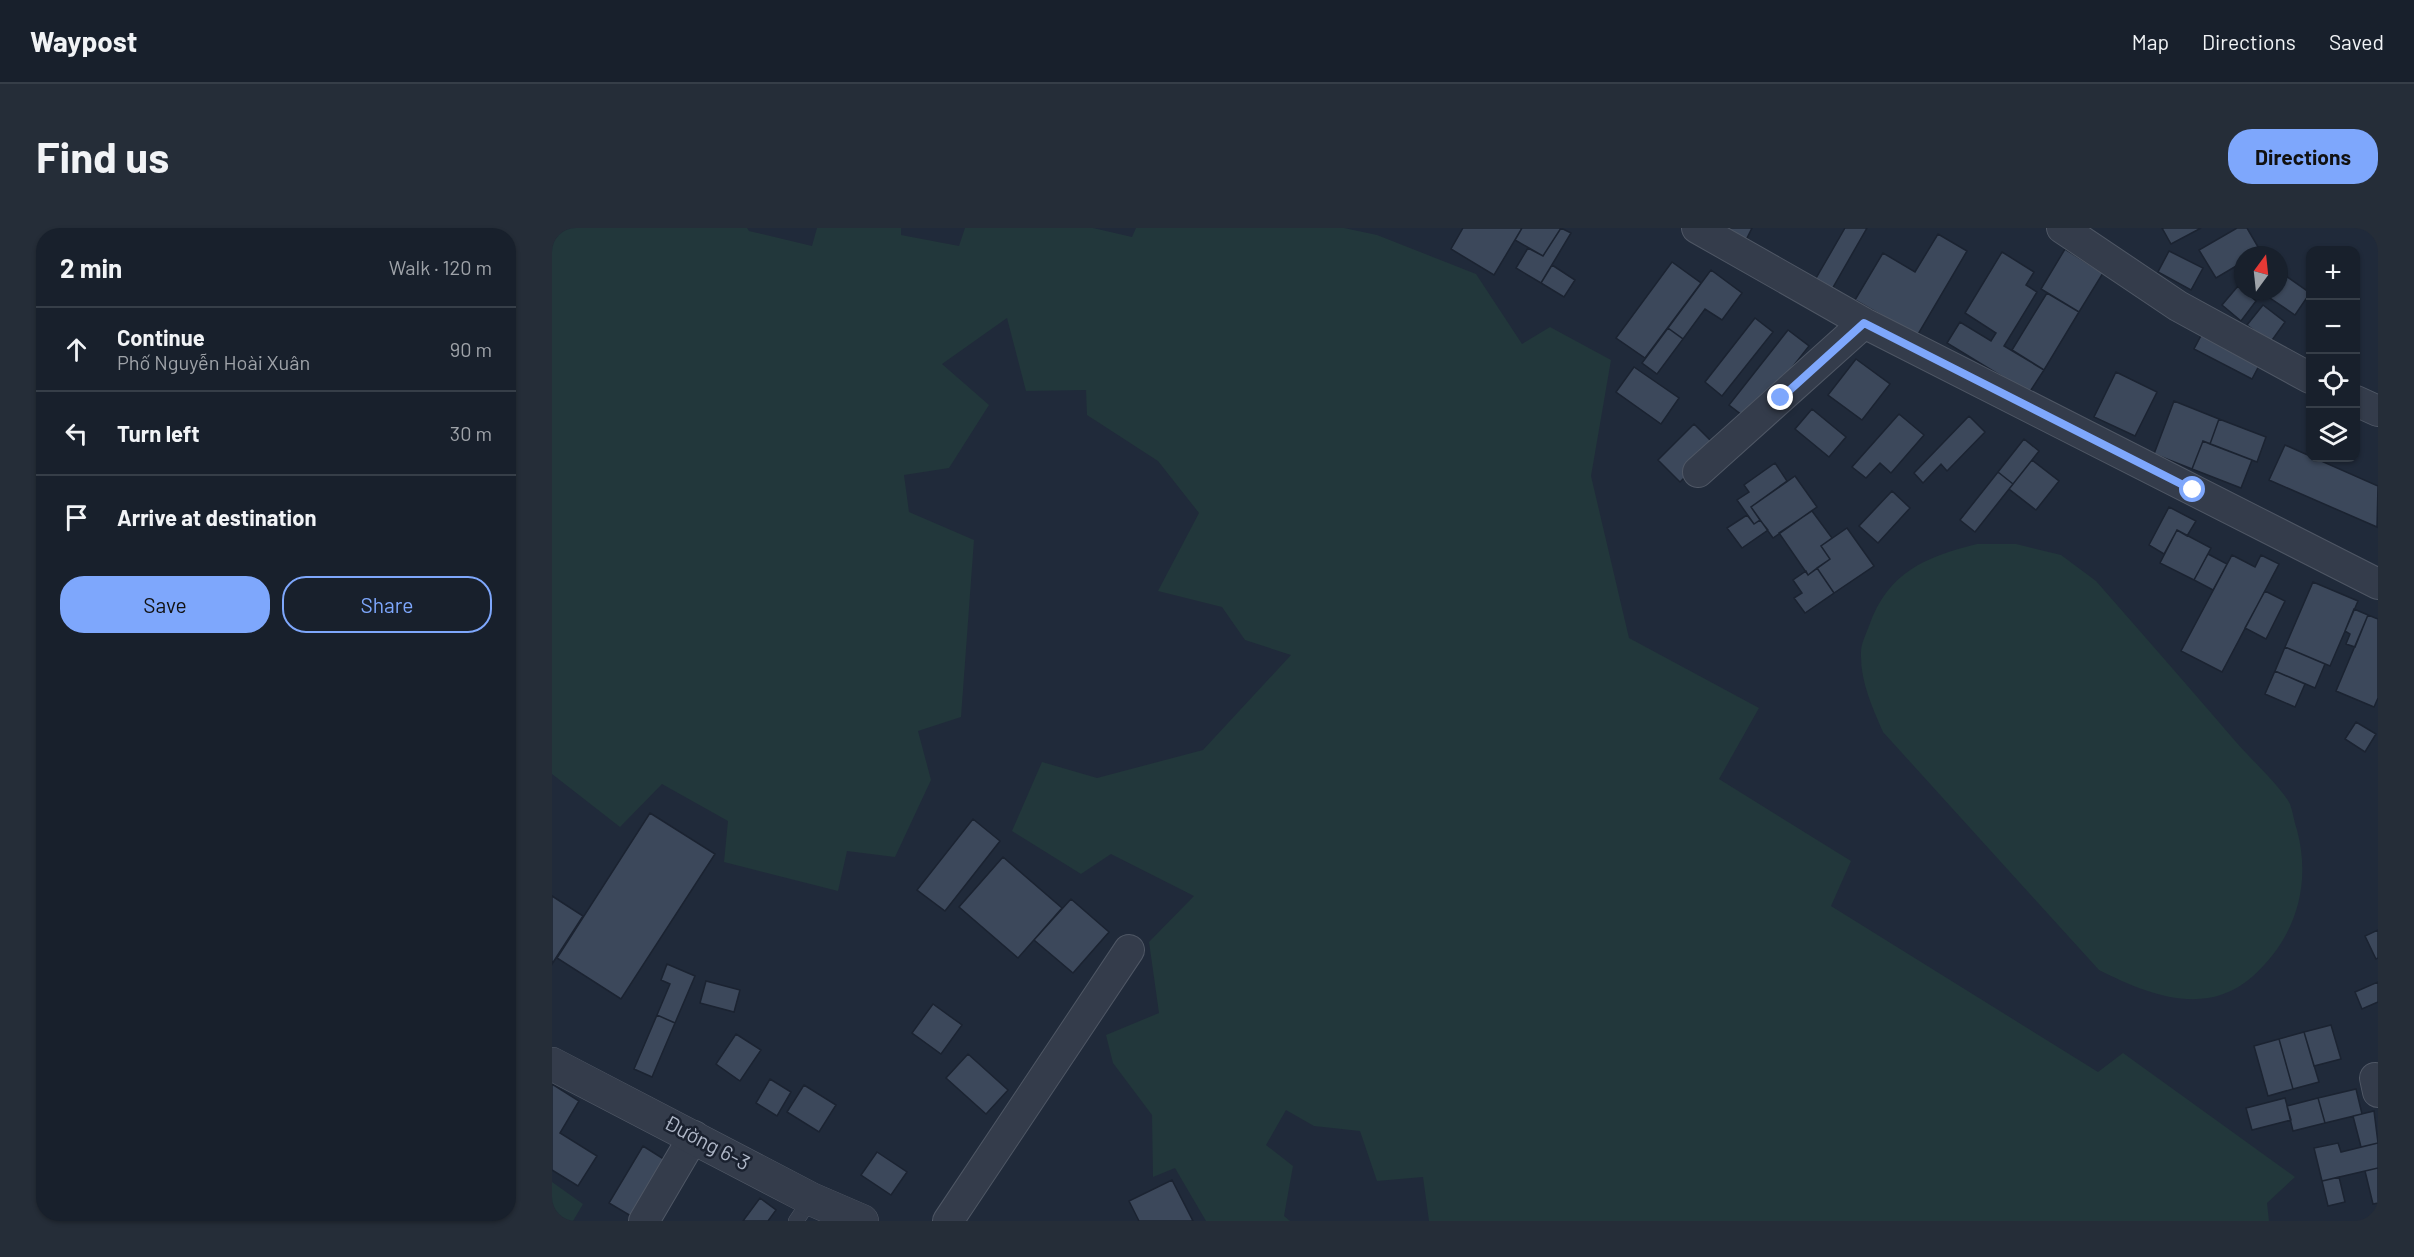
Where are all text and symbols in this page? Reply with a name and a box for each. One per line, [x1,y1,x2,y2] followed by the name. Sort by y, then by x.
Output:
[30,24,137,58] text: Waypost
[2132,29,2169,54] text: Map
[2202,29,2296,54] text: Directions
[2329,29,2384,54] text: Saved
[2228,129,2378,184] button: Directions
[36,131,169,181] text: Find us
[2234,246,2288,300] north arrow
[2306,246,2360,462] map controls
[2306,246,2360,300] button: +
[60,252,122,283] text: 2 min
[389,255,492,279] text: Walk · 120 m
[2306,300,2360,354] button: −
[117,324,205,350] text: Continue
[60,333,93,366] icon: ahead
[450,337,492,361] text: 90 m
[117,350,310,374] text: Phố Nguyễn Hoài Xuân
[2306,354,2360,408] button: locate
[1767,384,1793,410] route end
[2306,408,2360,462] button: layers
[60,417,93,450] icon: left
[117,420,200,446] text: Turn left
[450,421,492,445] text: 30 m
[2179,476,2205,502] route start
[60,501,93,534] icon: arrive
[117,504,316,530] text: Arrive at destination
[60,576,270,633] button: Save
[282,576,492,633] button: Share
[661,1109,755,1175] street label: Đường 6-3

